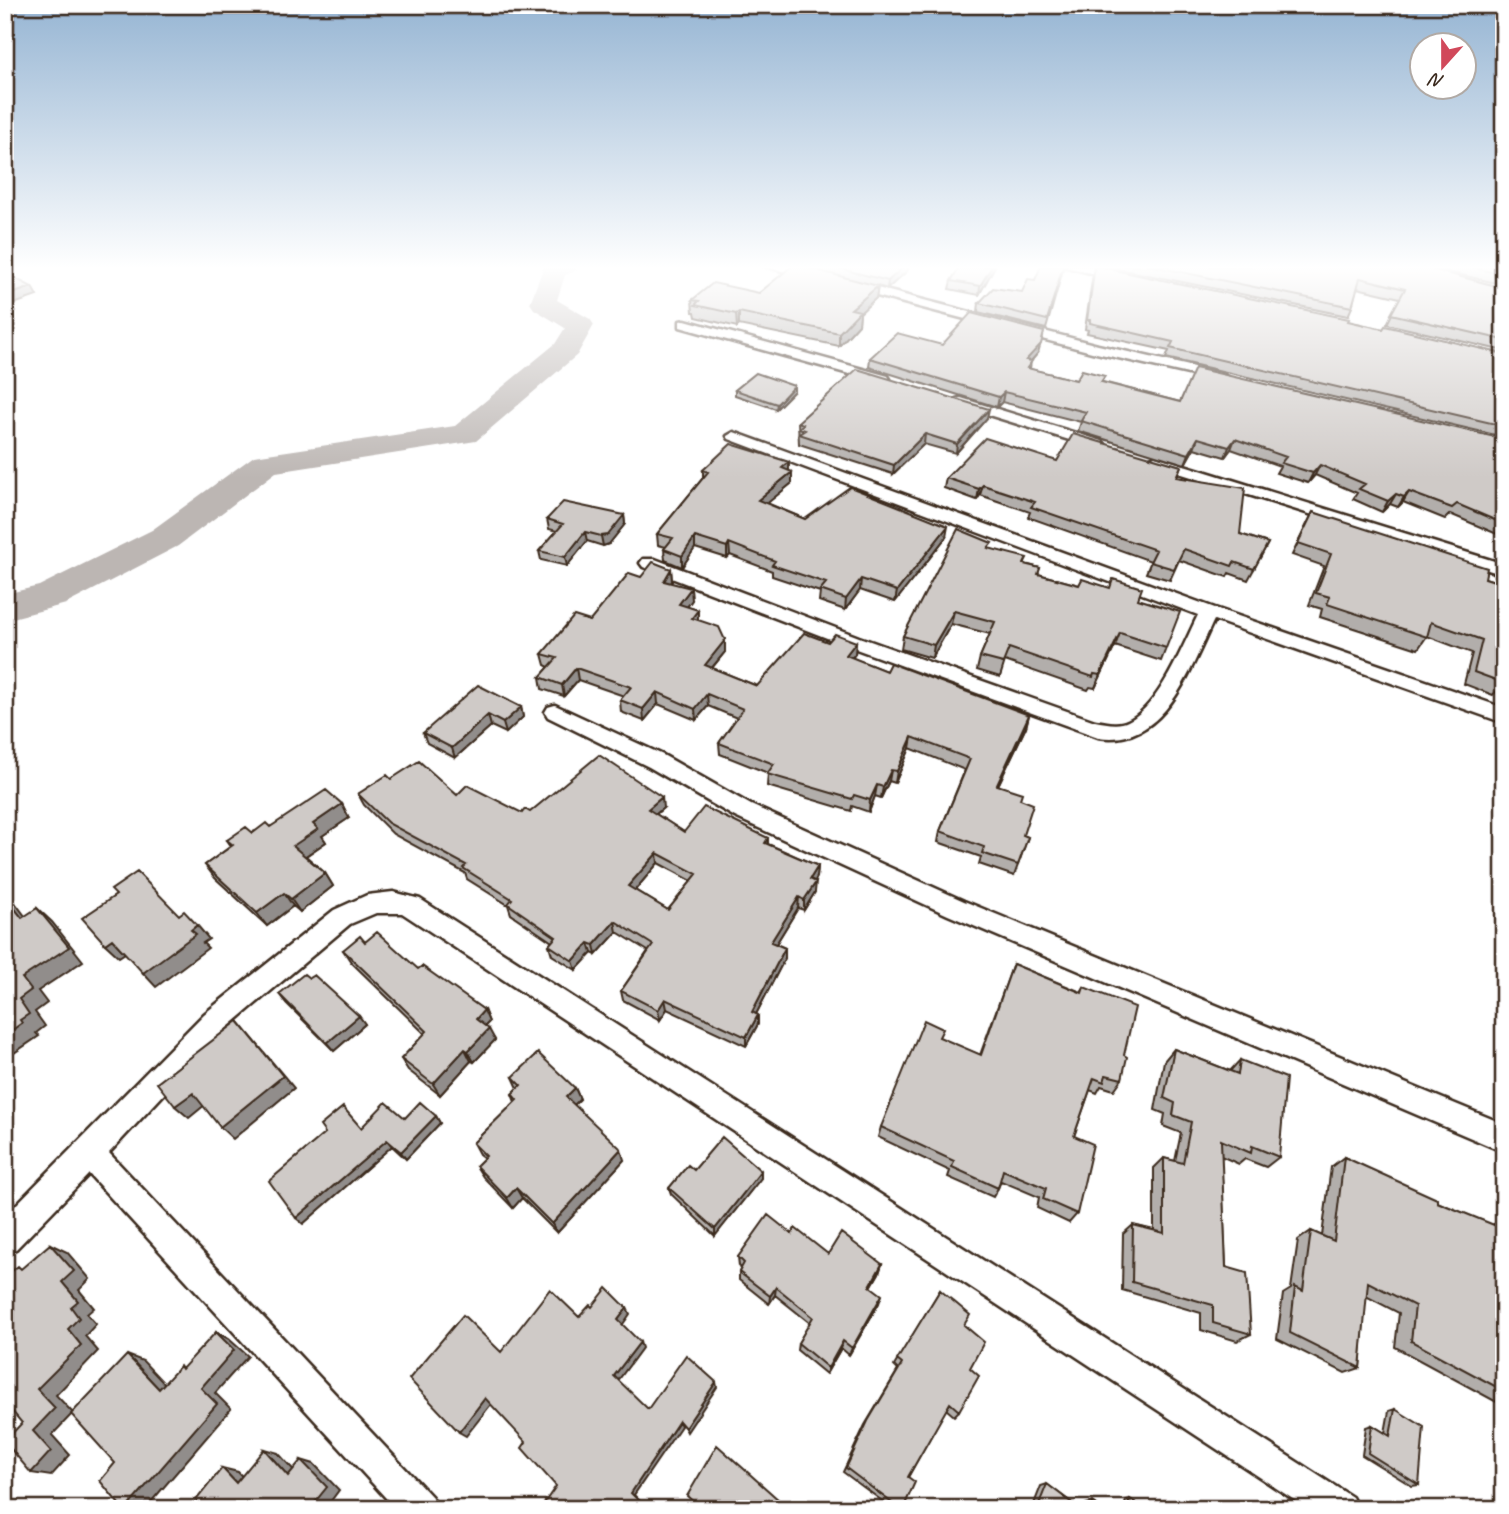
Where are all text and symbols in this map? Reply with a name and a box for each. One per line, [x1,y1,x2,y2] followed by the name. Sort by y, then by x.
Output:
[1408,32,1478,102] north arrow
[1424,66,1447,94] text: N

